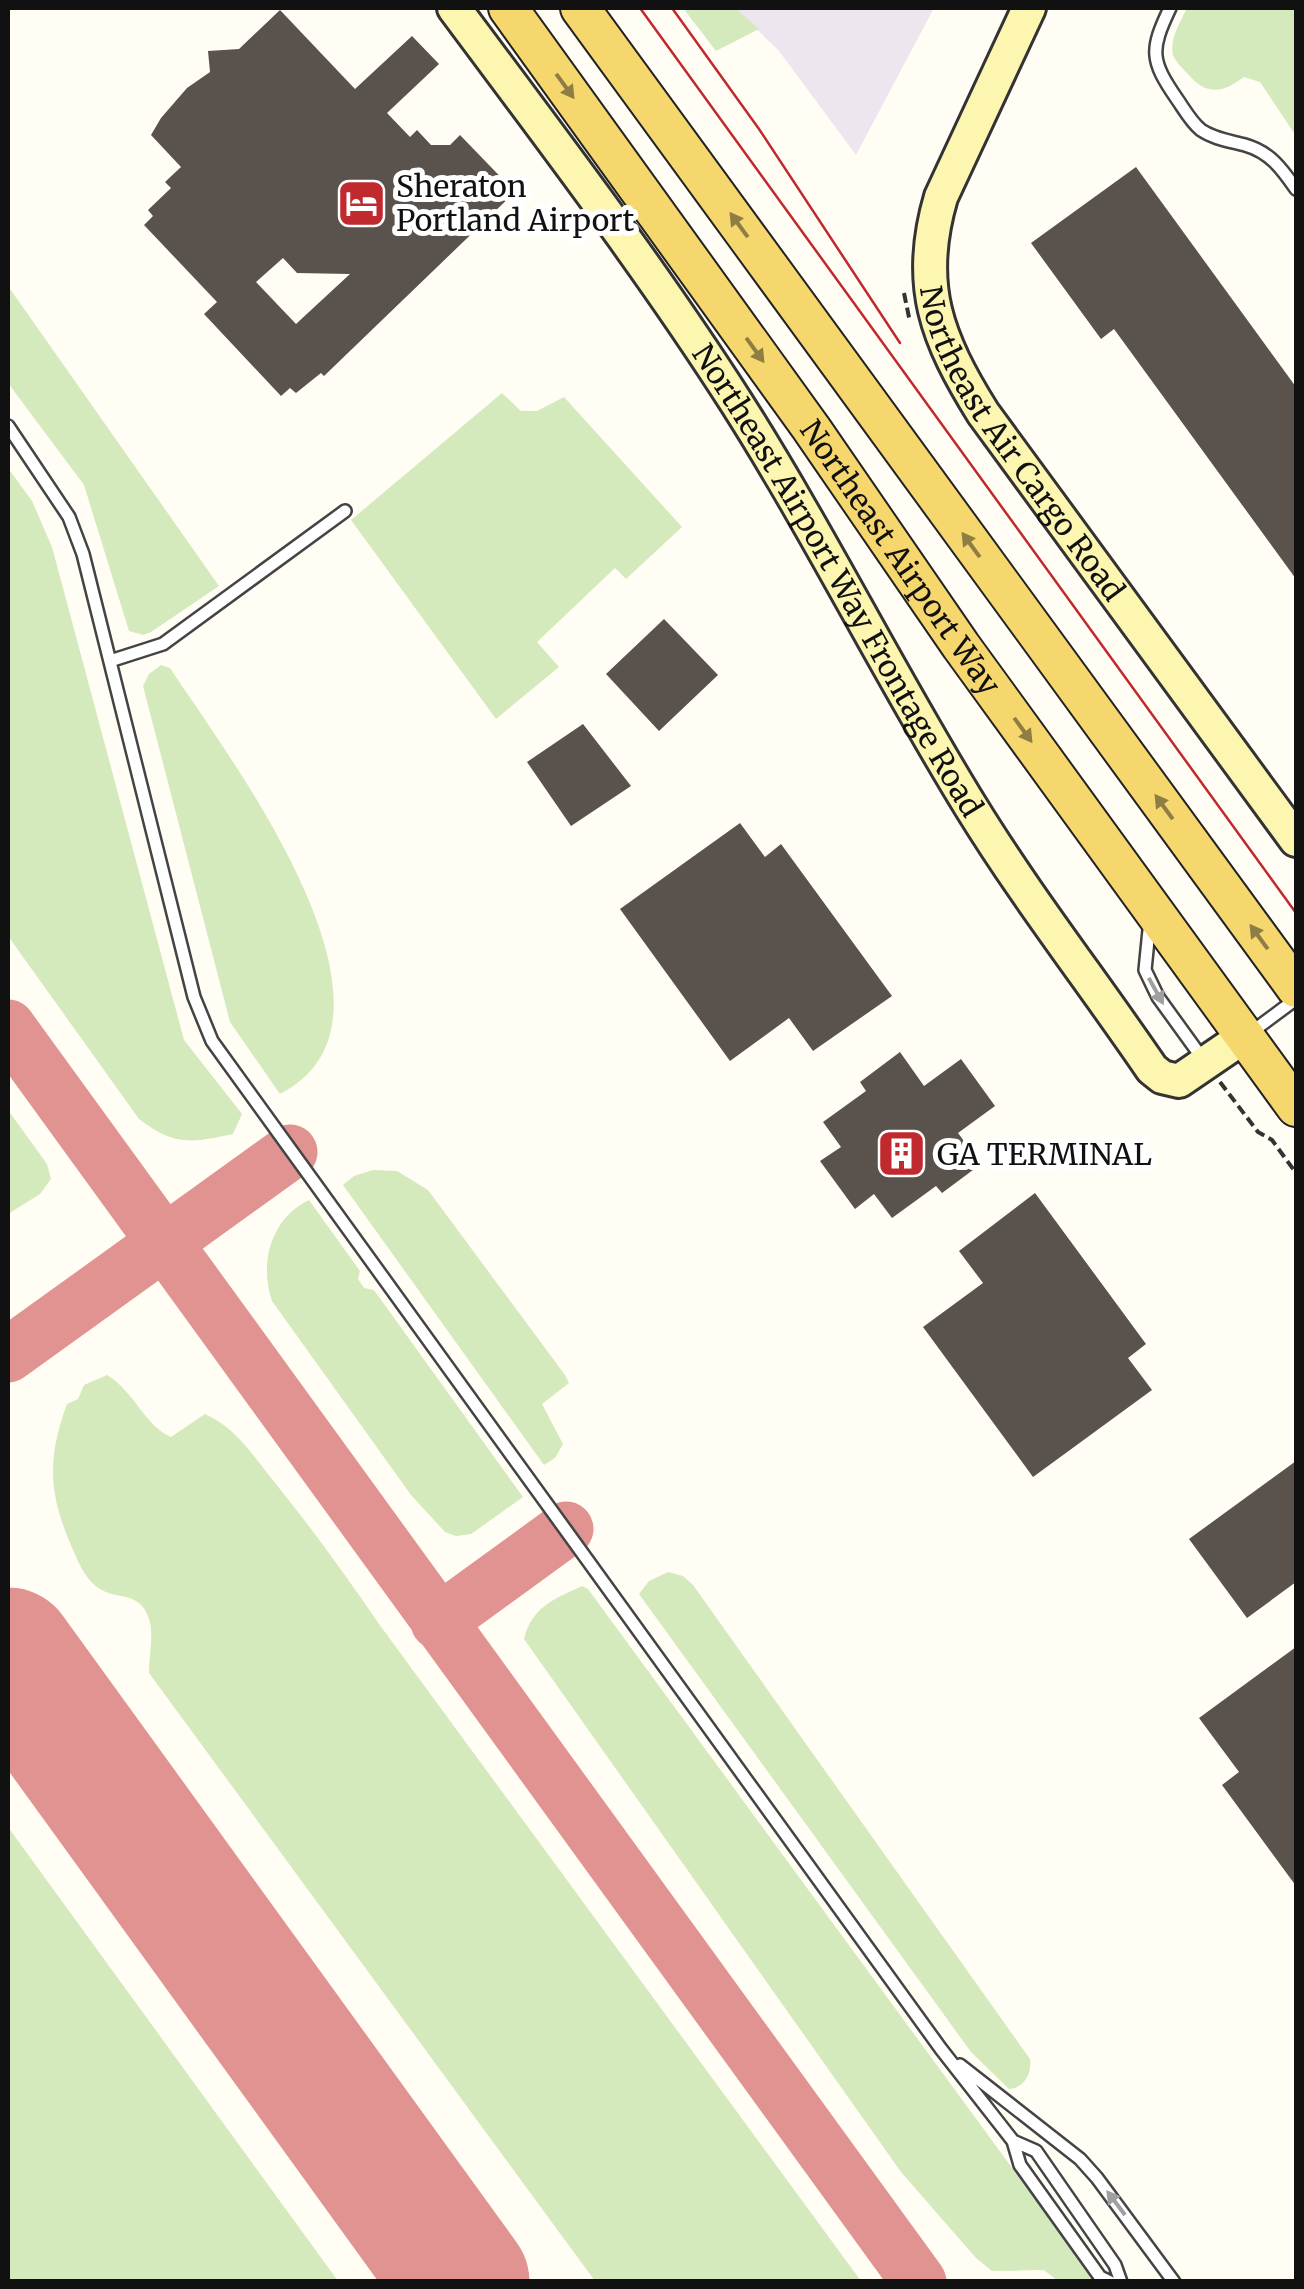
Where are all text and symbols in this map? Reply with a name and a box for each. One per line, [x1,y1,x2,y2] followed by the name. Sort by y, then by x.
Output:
[555,73,575,99] one-way arrow
[396,167,635,239] place label: Sheraton Portland Airport
[335,177,387,229] hotel icon: Sheraton Portland Airport
[730,212,749,238] one-way arrow
[912,283,1133,608] street label: Northeast Air Cargo Road
[684,337,991,824] street label: Northeast Airport Way Frontage Road
[745,337,765,363] one-way arrow
[792,412,1009,702] street label: Northeast Airport Way
[962,531,982,558] one-way arrow
[1013,717,1032,743] one-way arrow
[1154,794,1174,820] one-way arrow
[1250,923,1269,950] one-way arrow
[1147,977,1164,1006] one-way arrow
[876,1128,928,1180] building icon: GA TERMINAL
[937,1135,1152,1173] place label: GA TERMINAL
[1107,2190,1127,2216] one-way arrow

